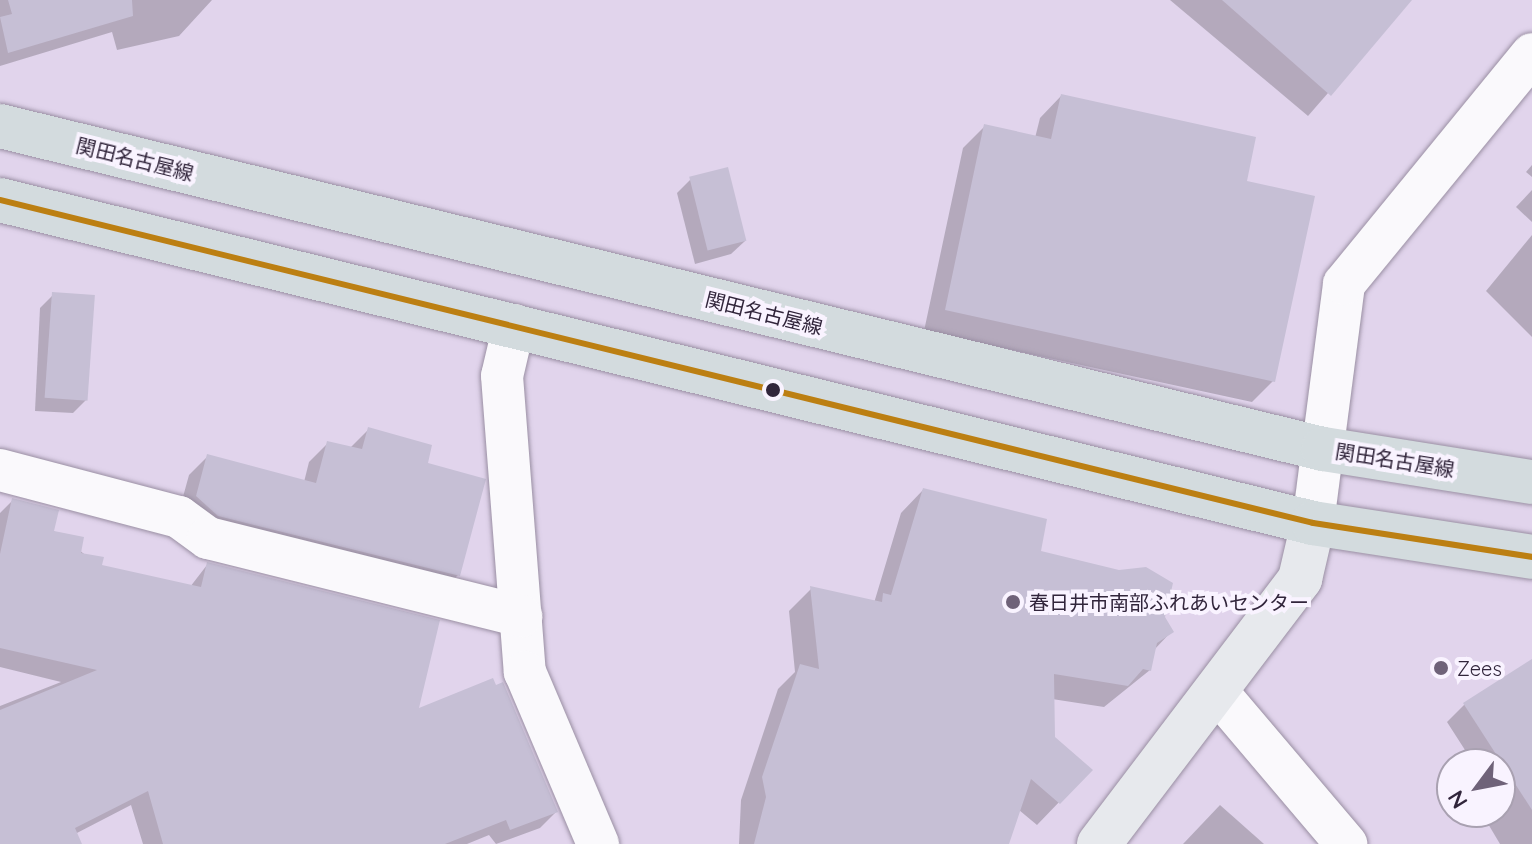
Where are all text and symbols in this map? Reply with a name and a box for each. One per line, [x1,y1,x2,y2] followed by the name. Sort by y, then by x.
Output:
[74,133,196,185] street label: 関田名古屋線
[703,287,825,339] street label: 関田名古屋線
[765,382,781,398] unlabelled marker
[1334,439,1456,481] street label: 関田名古屋線
[1029,590,1309,614] place label: 春日井市南部ふれあいセンター
[1004,593,1022,611] marker: 春日井市南部ふれあいセンター
[1457,656,1502,680] place label: Zees
[1432,659,1450,677] marker: Zees
[1436,748,1516,828] north arrow
[1441,785,1474,814] text: N

